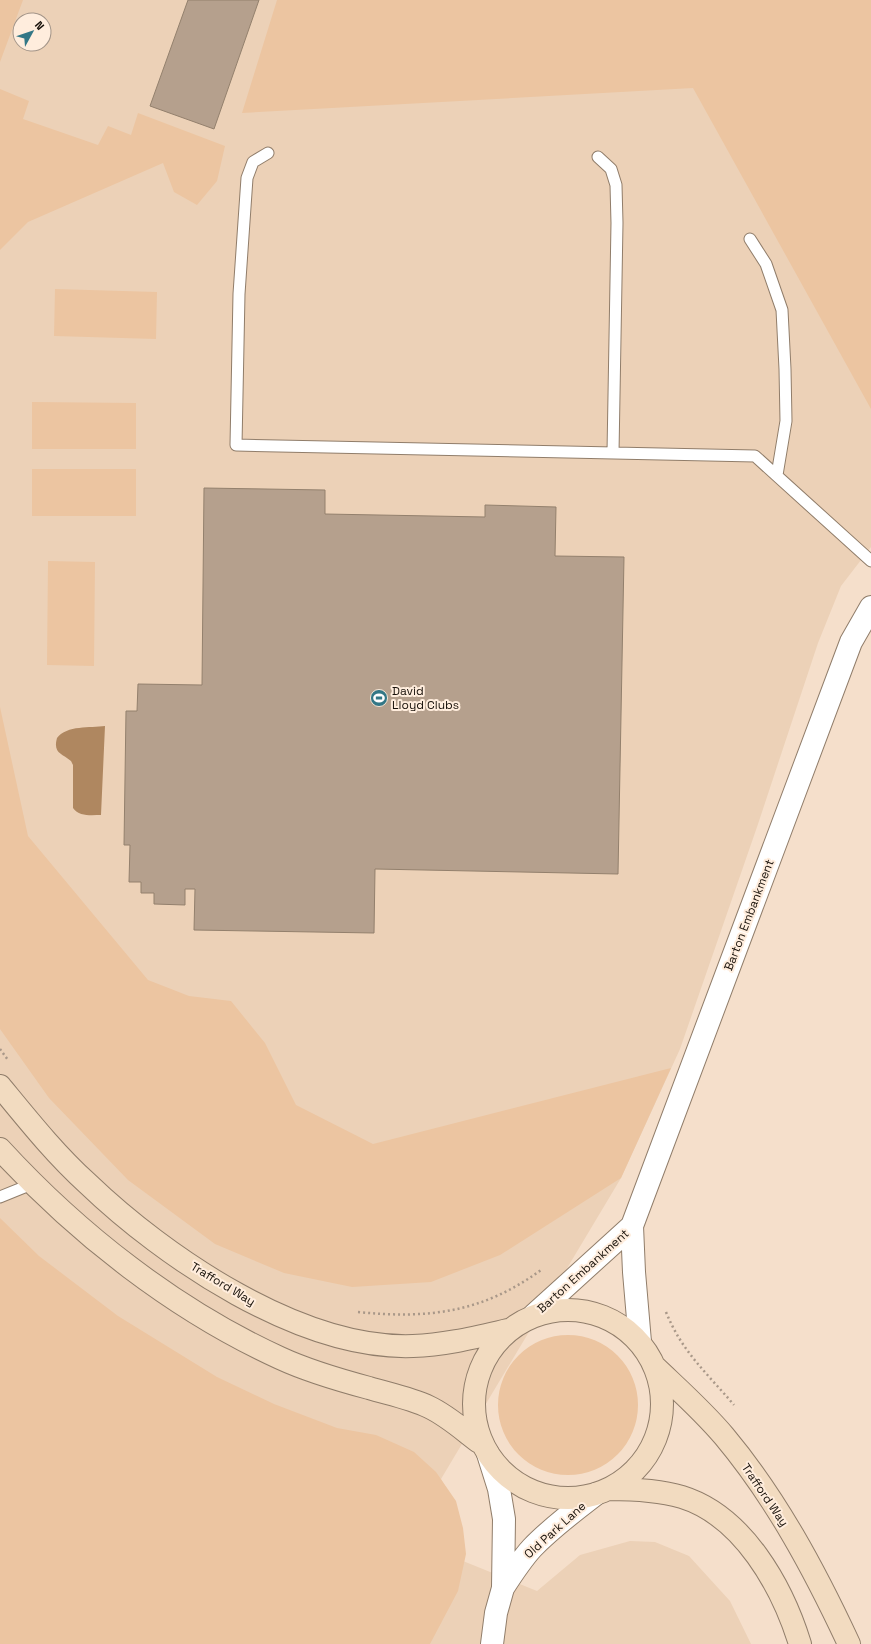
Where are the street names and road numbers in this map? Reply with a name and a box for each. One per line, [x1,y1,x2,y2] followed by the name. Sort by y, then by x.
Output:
[720,857,778,973] street label: Barton Embankment
[534,1226,632,1316] street label: Barton Embankment
[188,1258,258,1310] street label: Trafford Way
[738,1460,792,1530] street label: Trafford Way
[521,1498,589,1562] street label: Old Park Lane

